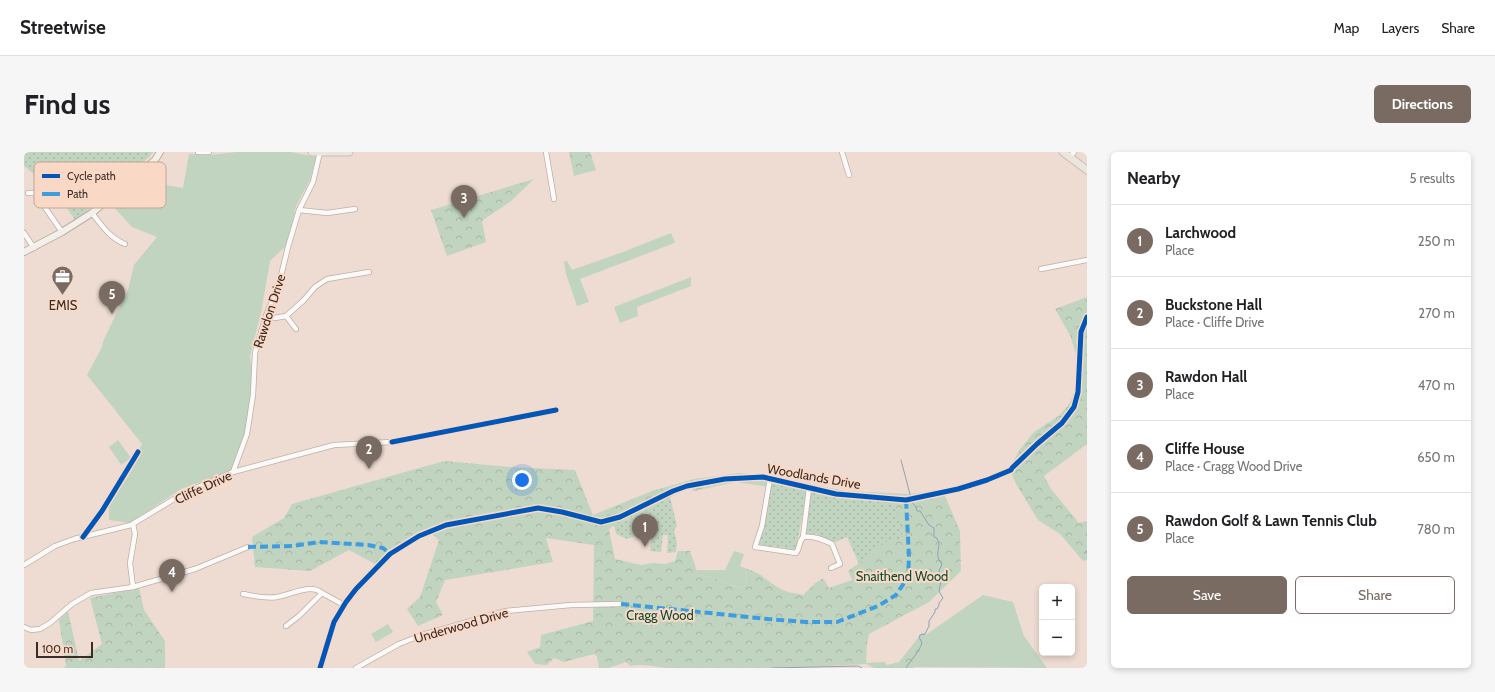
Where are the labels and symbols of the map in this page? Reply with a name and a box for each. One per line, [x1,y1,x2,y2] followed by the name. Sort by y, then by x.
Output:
[34,162,166,208] legend
[67,169,116,183] text: Cycle path
[451,185,477,218] pin: 3
[67,187,88,201] text: Path
[50,264,76,297] office icon: EMIS
[250,272,289,350] street label: Rawdon Drive
[99,281,125,314] pin: 5
[49,297,78,313] place label: EMIS
[356,436,382,469] pin: 2
[766,460,862,492] street label: Woodlands Drive
[172,467,234,507] street label: Cliffe Drive
[512,470,532,490] your location
[632,514,658,547] pin: 1
[159,559,185,592] pin: 4
[856,568,948,584] park label: Snaithend Wood
[412,604,510,646] street label: Underwood Drive
[626,607,694,623] park label: Cragg Wood
[36,640,93,659] scale bar

